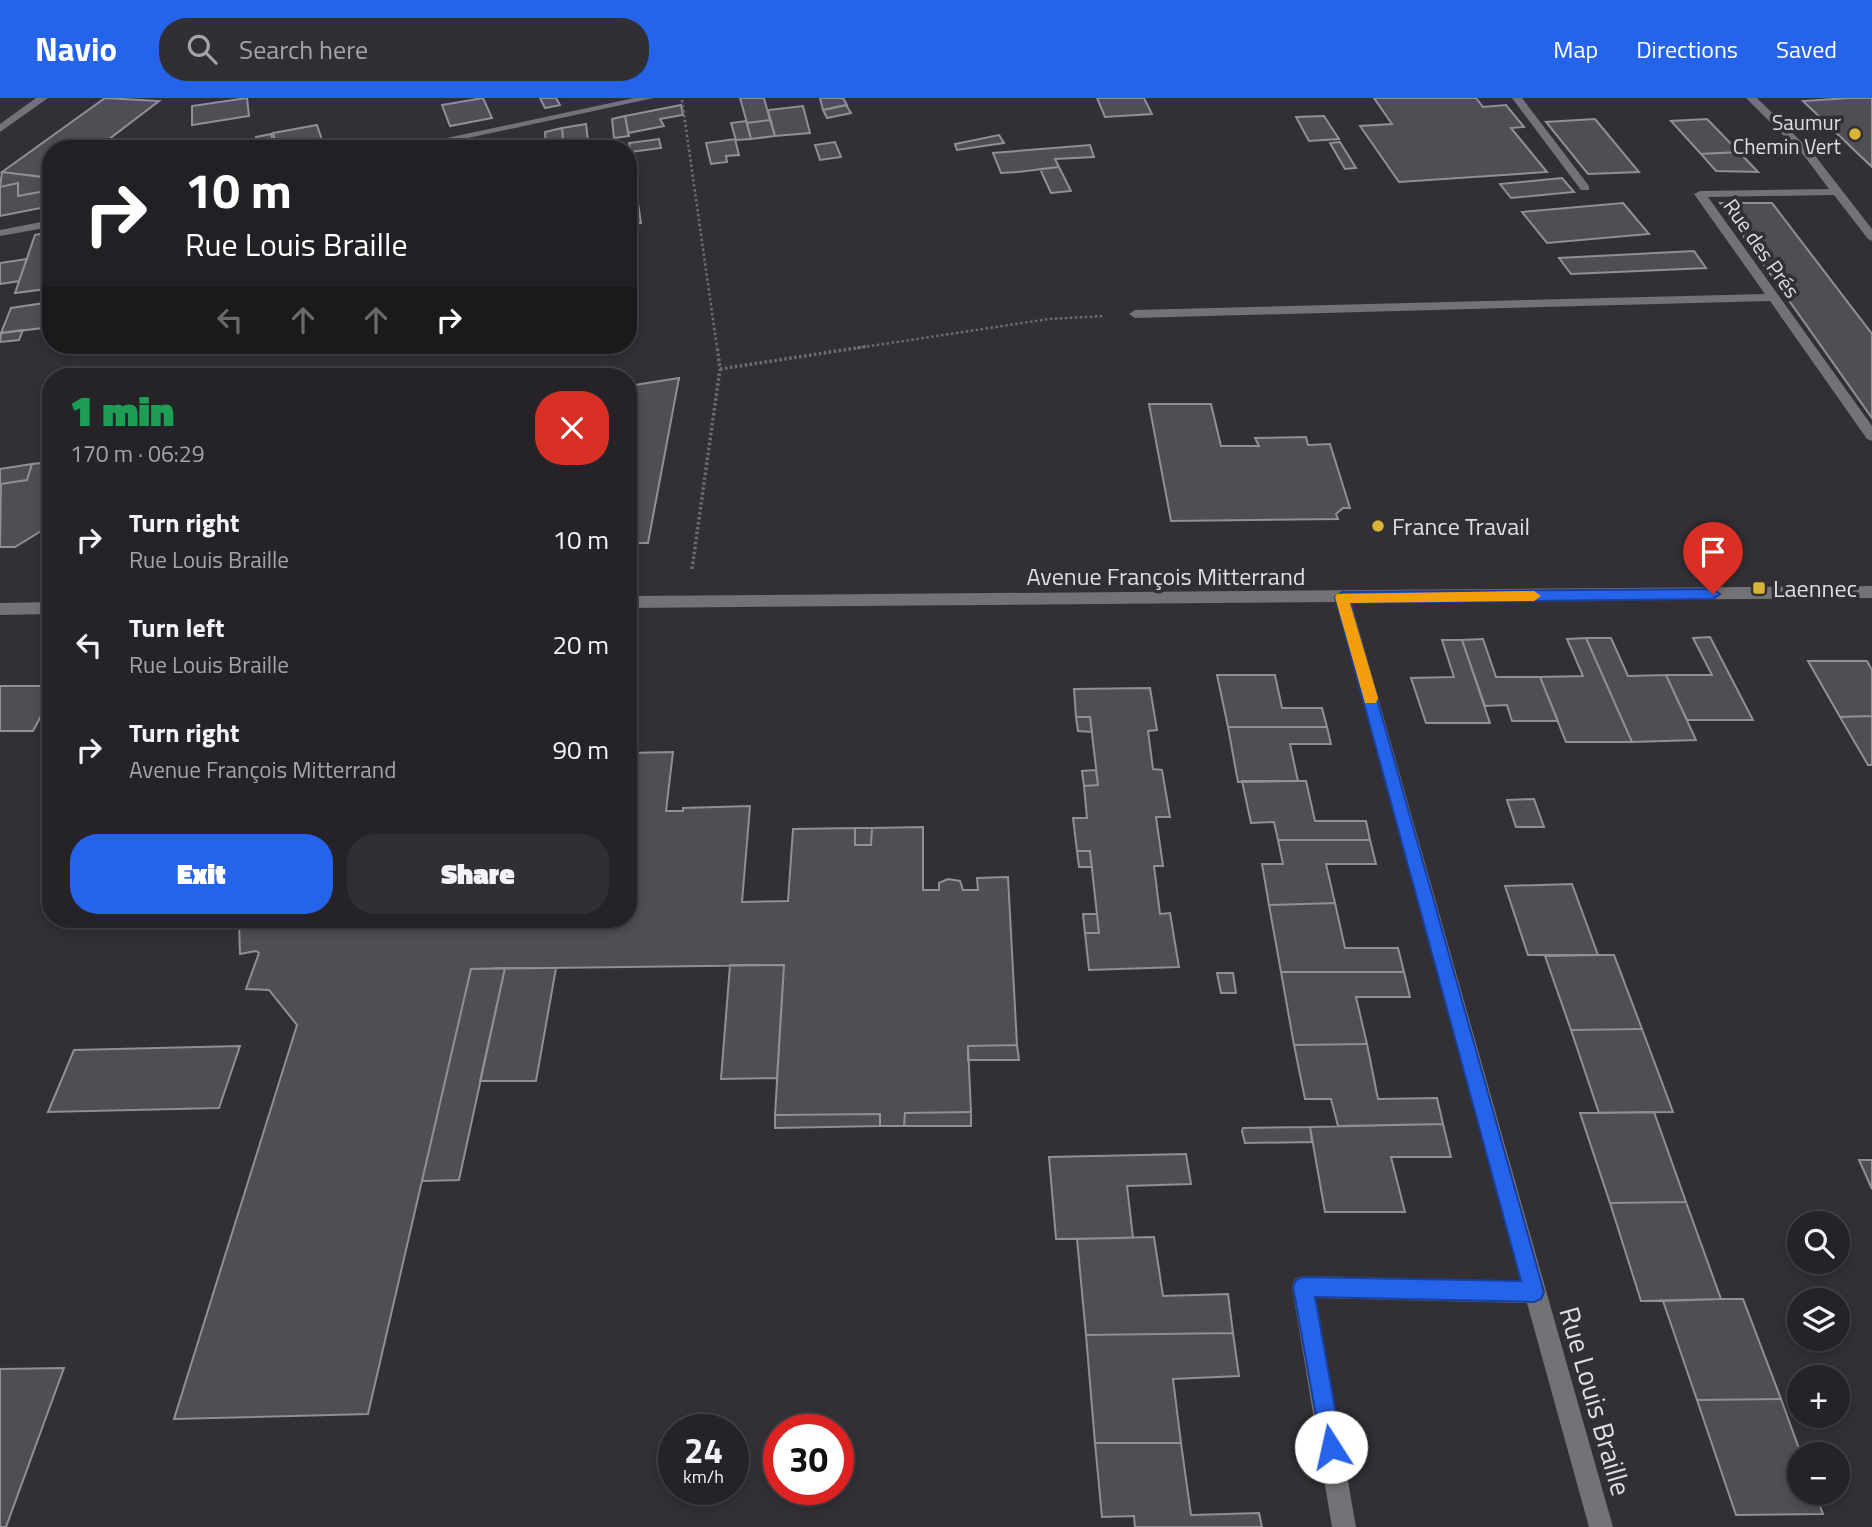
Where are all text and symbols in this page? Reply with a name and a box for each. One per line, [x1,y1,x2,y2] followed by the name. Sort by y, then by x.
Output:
[159,18,649,81] search box
[35,24,117,74] text: Navio
[183,30,221,68] icon: search
[239,30,368,69] text: Search here
[1553,31,1598,67] text: Map
[1636,31,1738,67] text: Directions
[1776,31,1837,67] text: Saved
[1733,106,1842,162] place label: Saumur Chemin Vert
[1847,126,1863,142] marker: Saumur Chemin Vert
[185,152,292,227] text: 10 m
[70,168,161,259] icon: right
[1716,192,1808,304] street label: Rue des Prés
[185,220,408,268] text: Rue Louis Braille
[211,301,249,339] icon: left
[284,301,322,339] icon: ahead
[357,301,395,339] icon: ahead
[430,301,468,339] icon: right
[70,378,174,442] text: 1 min
[535,391,609,465] button: close
[70,436,205,471] text: 170 m · 06:29
[129,503,240,542] text: Turn right
[1392,508,1530,544] place label: France Travail
[1370,518,1386,534] marker: France Travail
[552,520,609,559] text: 10 m
[70,521,108,559] icon: right
[1683,522,1743,594] pin
[1694,533,1732,571] icon: arrive
[129,542,289,577] text: Rue Louis Braille
[1027,558,1305,594] street label: Avenue François Mitterrand
[1773,570,1857,606] place label: Laennec
[1751,580,1767,596] marker: Laennec
[129,608,224,647] text: Turn left
[552,625,609,664] text: 20 m
[70,626,108,664] icon: left
[129,647,289,682] text: Rue Louis Braille
[129,713,240,752] text: Turn right
[552,730,609,769] text: 90 m
[70,731,108,769] icon: right
[129,752,396,787] text: Avenue François Mitterrand
[70,834,333,914] button: Exit
[347,834,609,914] button: Share
[1787,1211,1850,1505] map controls
[1787,1211,1850,1274] button: search
[1787,1288,1850,1351] button: layers
[1548,1301,1644,1501] street label: Rue Louis Braille
[1787,1365,1850,1428] button: +
[1294,1410,1368,1484] position arrow
[763,1414,854,1505] speed limit sign: 30
[684,1423,723,1477] text: 24
[1787,1442,1850,1505] button: −
[683,1463,724,1490] text: km/h

